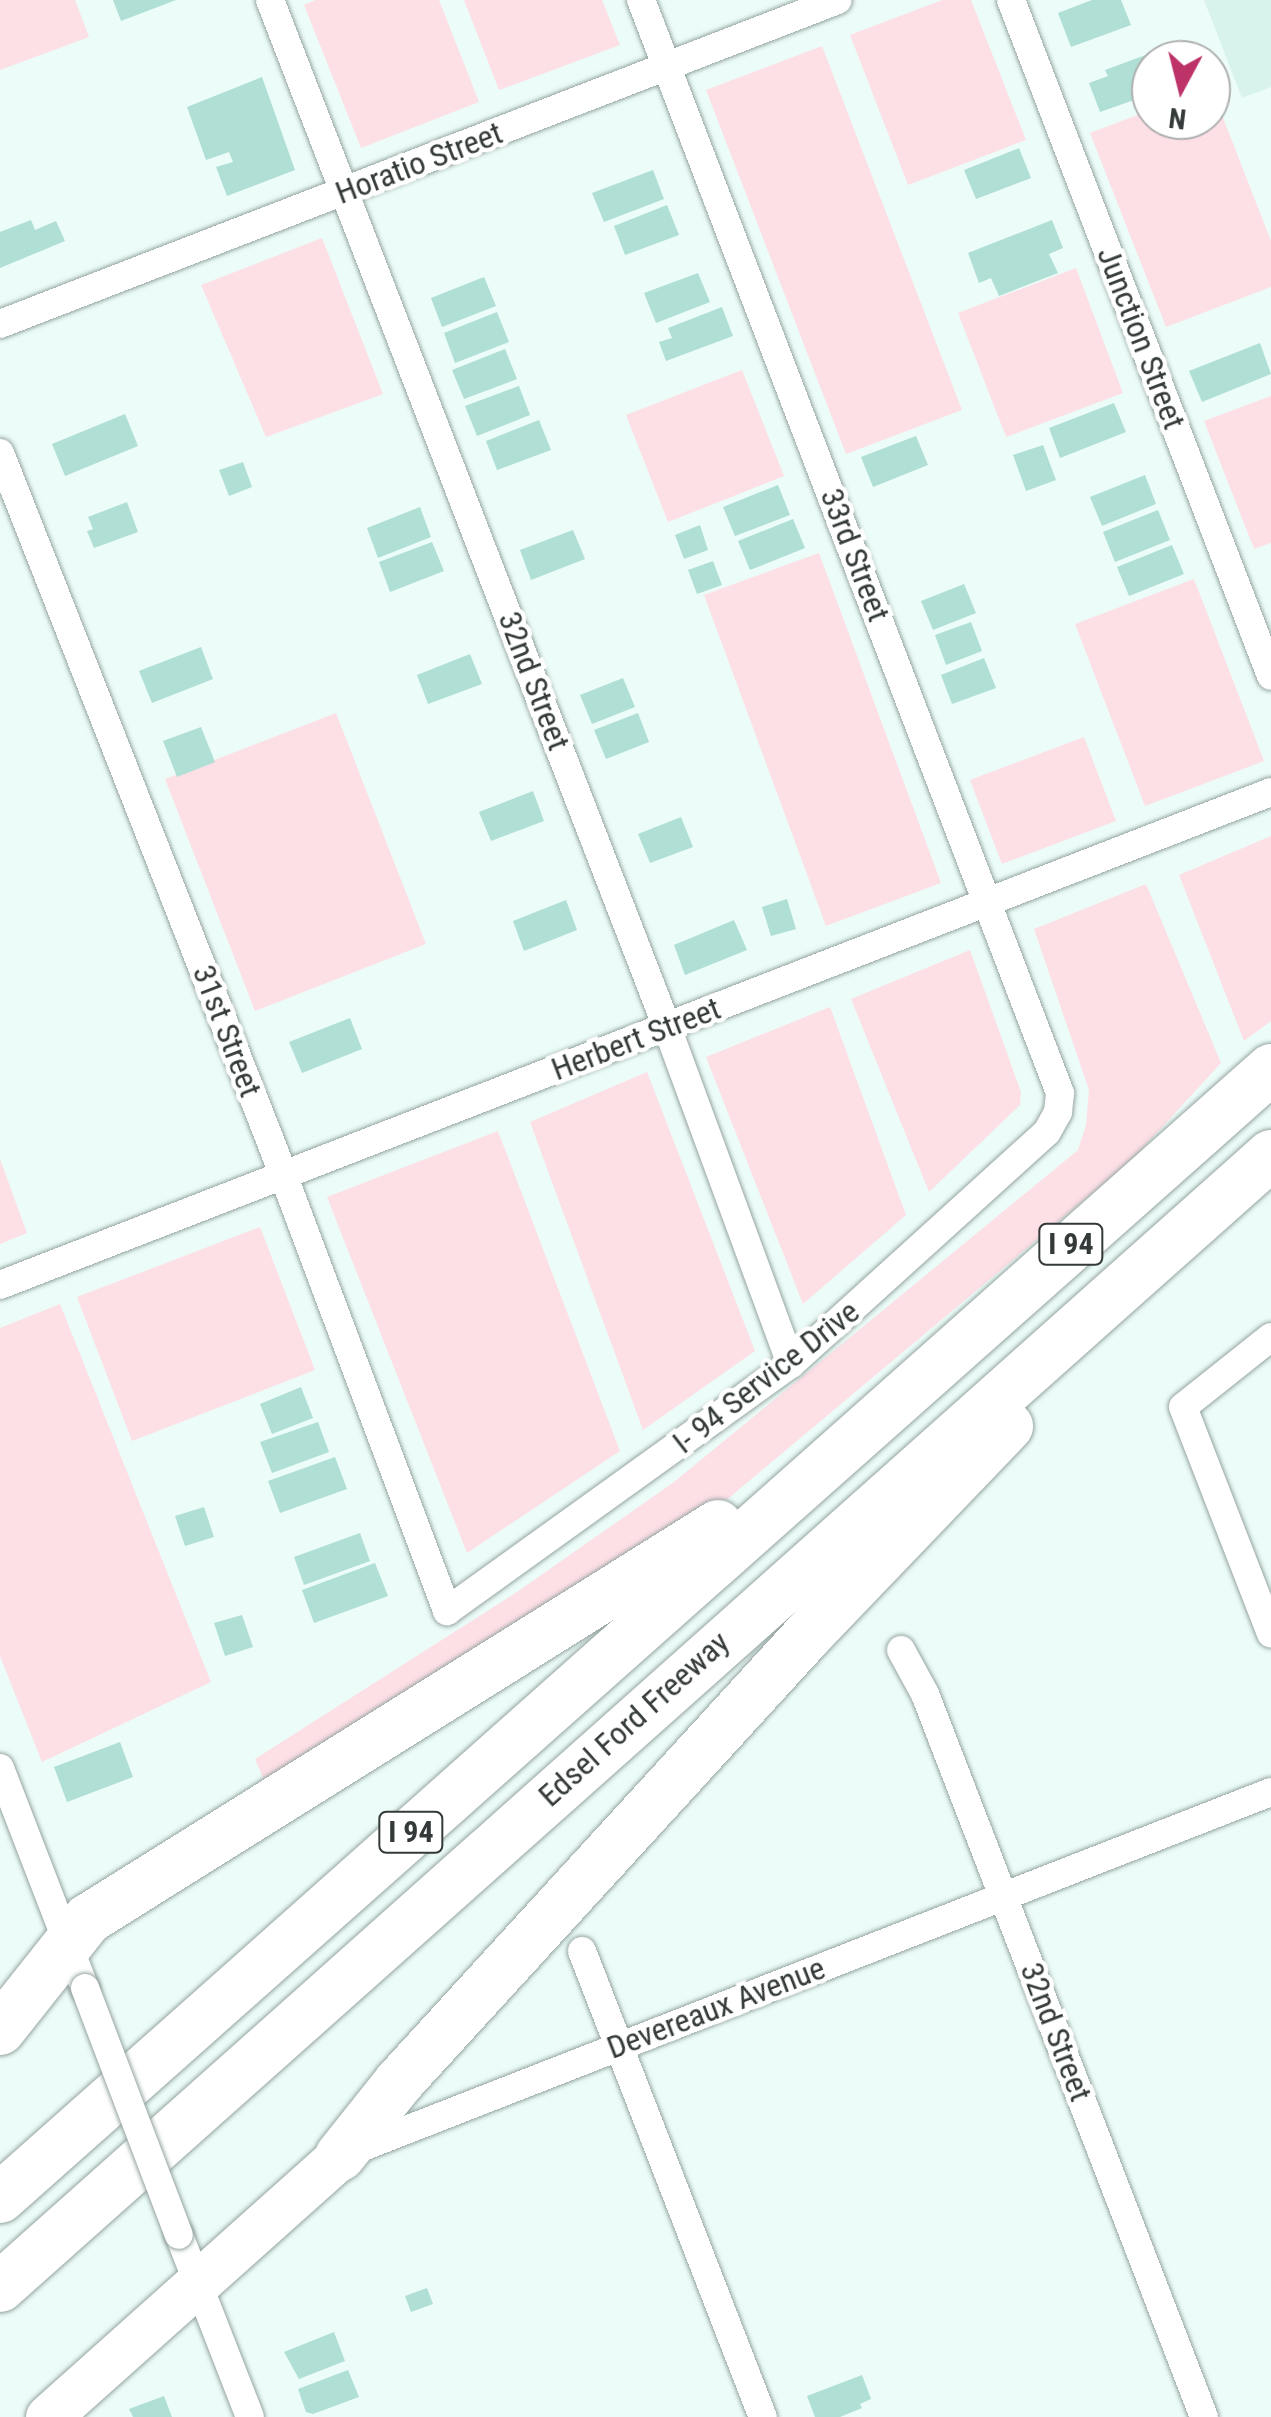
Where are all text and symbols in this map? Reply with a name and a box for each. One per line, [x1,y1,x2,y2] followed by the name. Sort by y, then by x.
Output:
[1131,40,1231,140] north arrow
[1167,101,1188,136] text: N
[330,114,508,212] street label: Horatio Street
[1089,242,1193,434] street label: Junction Street
[812,483,898,627] street label: 33rd Street
[490,606,578,756] street label: 32nd Street
[184,960,270,1102] street label: 31st Street
[546,989,726,1089] street label: Herbert Street
[1036,1219,1106,1269] road number: I 94
[665,1292,867,1462] street label: I- 94 Service Drive
[531,1623,737,1815] street label: Edsel Ford Freeway
[376,1807,446,1857] road number: I 94
[602,1949,830,2067] street label: Devereaux Avenue
[1012,1957,1100,2107] street label: 32nd Street

